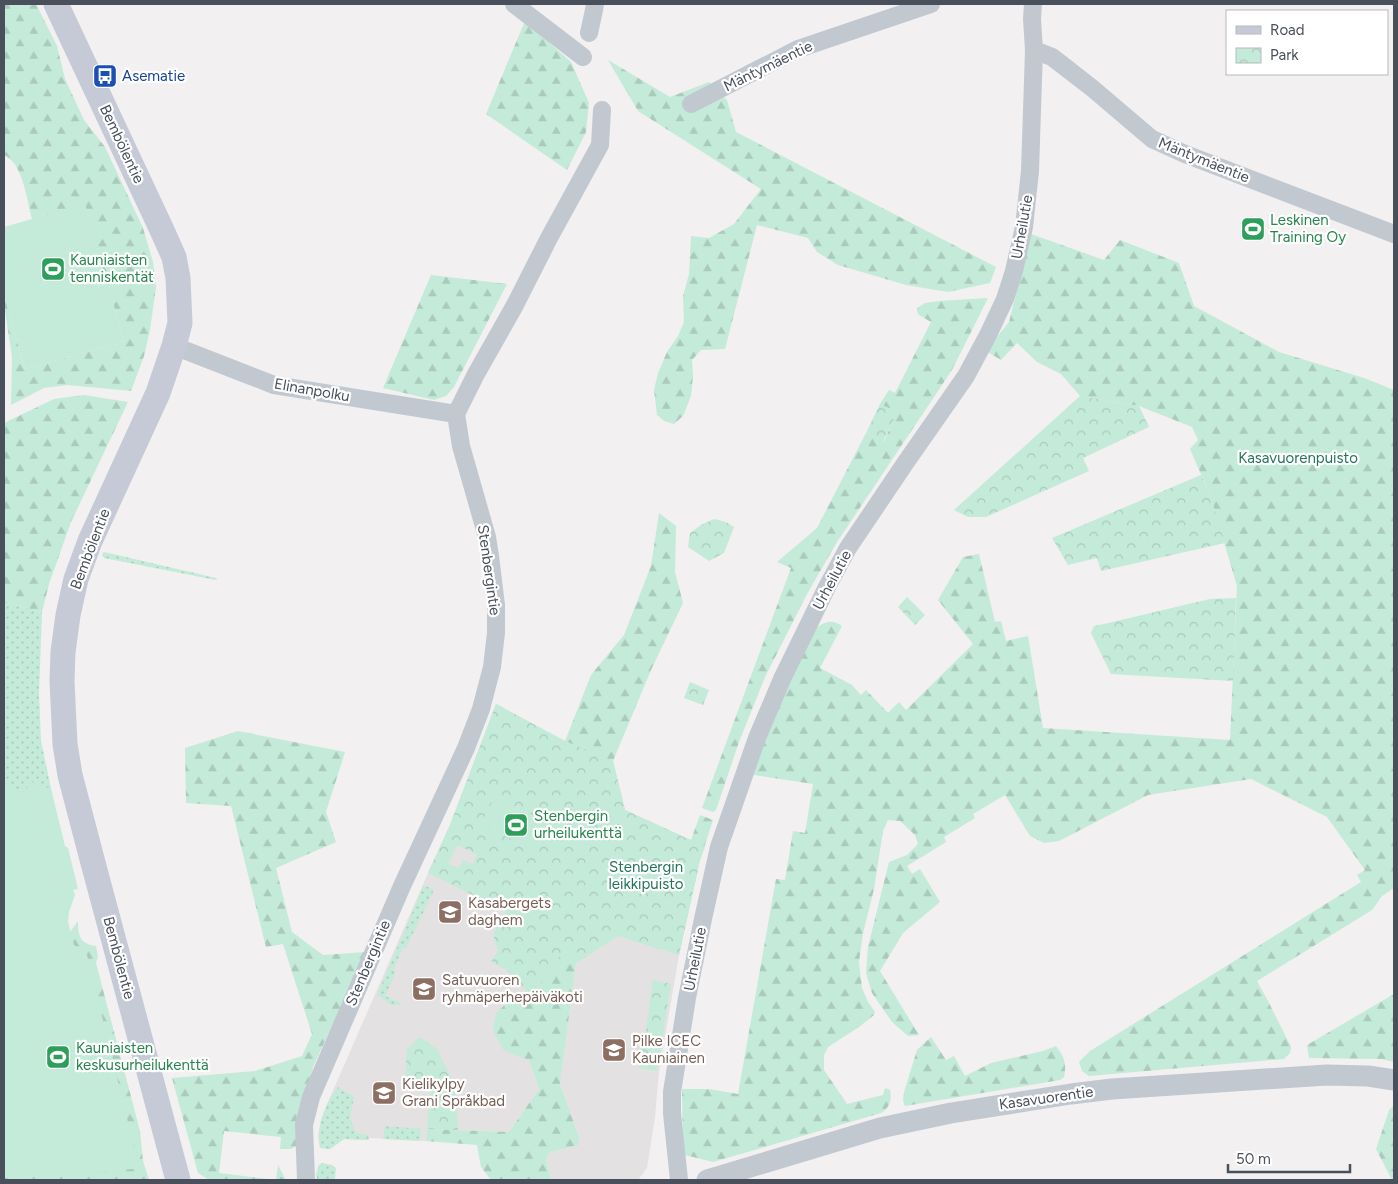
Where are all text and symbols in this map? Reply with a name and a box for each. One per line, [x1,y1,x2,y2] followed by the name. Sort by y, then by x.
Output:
[1226,10,1388,75] legend
[1270,21,1305,39] text: Road
[721,37,815,95] street label: Mäntymäentie
[1270,46,1299,64] text: Park
[92,63,118,89] bus stop icon: Asematie
[122,67,185,85] place label: Asematie
[96,102,148,186] street label: Bembölentie
[1156,134,1252,186] street label: Mäntymäentie
[1008,194,1036,260] street label: Urheilutie
[1270,211,1346,246] place label: Leskinen Training Oy
[1240,216,1266,242] sports icon: Leskinen Training Oy
[70,251,154,286] place label: Kauniaisten tenniskentät
[40,256,66,282] sports icon: Kauniaisten tenniskentät
[273,374,351,406] street label: Elinanpolku
[1238,449,1358,467] park label: Kasavuorenpuisto
[66,506,114,592] street label: Bembölentie
[474,523,504,617] street label: Stenbergintie
[809,547,855,613] street label: Urheilutie
[534,807,622,842] place label: Stenbergin urheilukenttä
[503,812,529,838] sports icon: Stenbergin urheilukenttä
[608,858,684,893] park label: Stenbergin leikkipuisto
[468,894,551,929] place label: Kasabergets daghem
[437,899,463,925] school or university icon: Kasabergets daghem
[99,915,139,1001] street label: Bembölentie
[342,917,394,1009] street label: Stenbergintie
[680,926,710,992] street label: Urheilutie
[442,971,583,1006] place label: Satuvuoren ryhmäperhepäiväkoti
[411,976,437,1002] school or university icon: Satuvuoren ryhmäperhepäiväkoti
[632,1032,705,1067] place label: Pilke ICEC Kauniainen
[601,1037,627,1063] school or university icon: Pilke ICEC Kauniainen
[76,1039,209,1074] place label: Kauniaisten keskusurheilukenttä
[45,1044,71,1070] sports icon: Kauniaisten keskusurheilukenttä
[402,1075,505,1110] place label: Kielikylpy Grani Språkbad
[371,1080,397,1106] school or university icon: Kielikylpy Grani Språkbad
[998,1082,1094,1114] street label: Kasavuorentie
[1228,1142,1350,1174] scale bar
[1236,1150,1271,1168] text: 50 m

